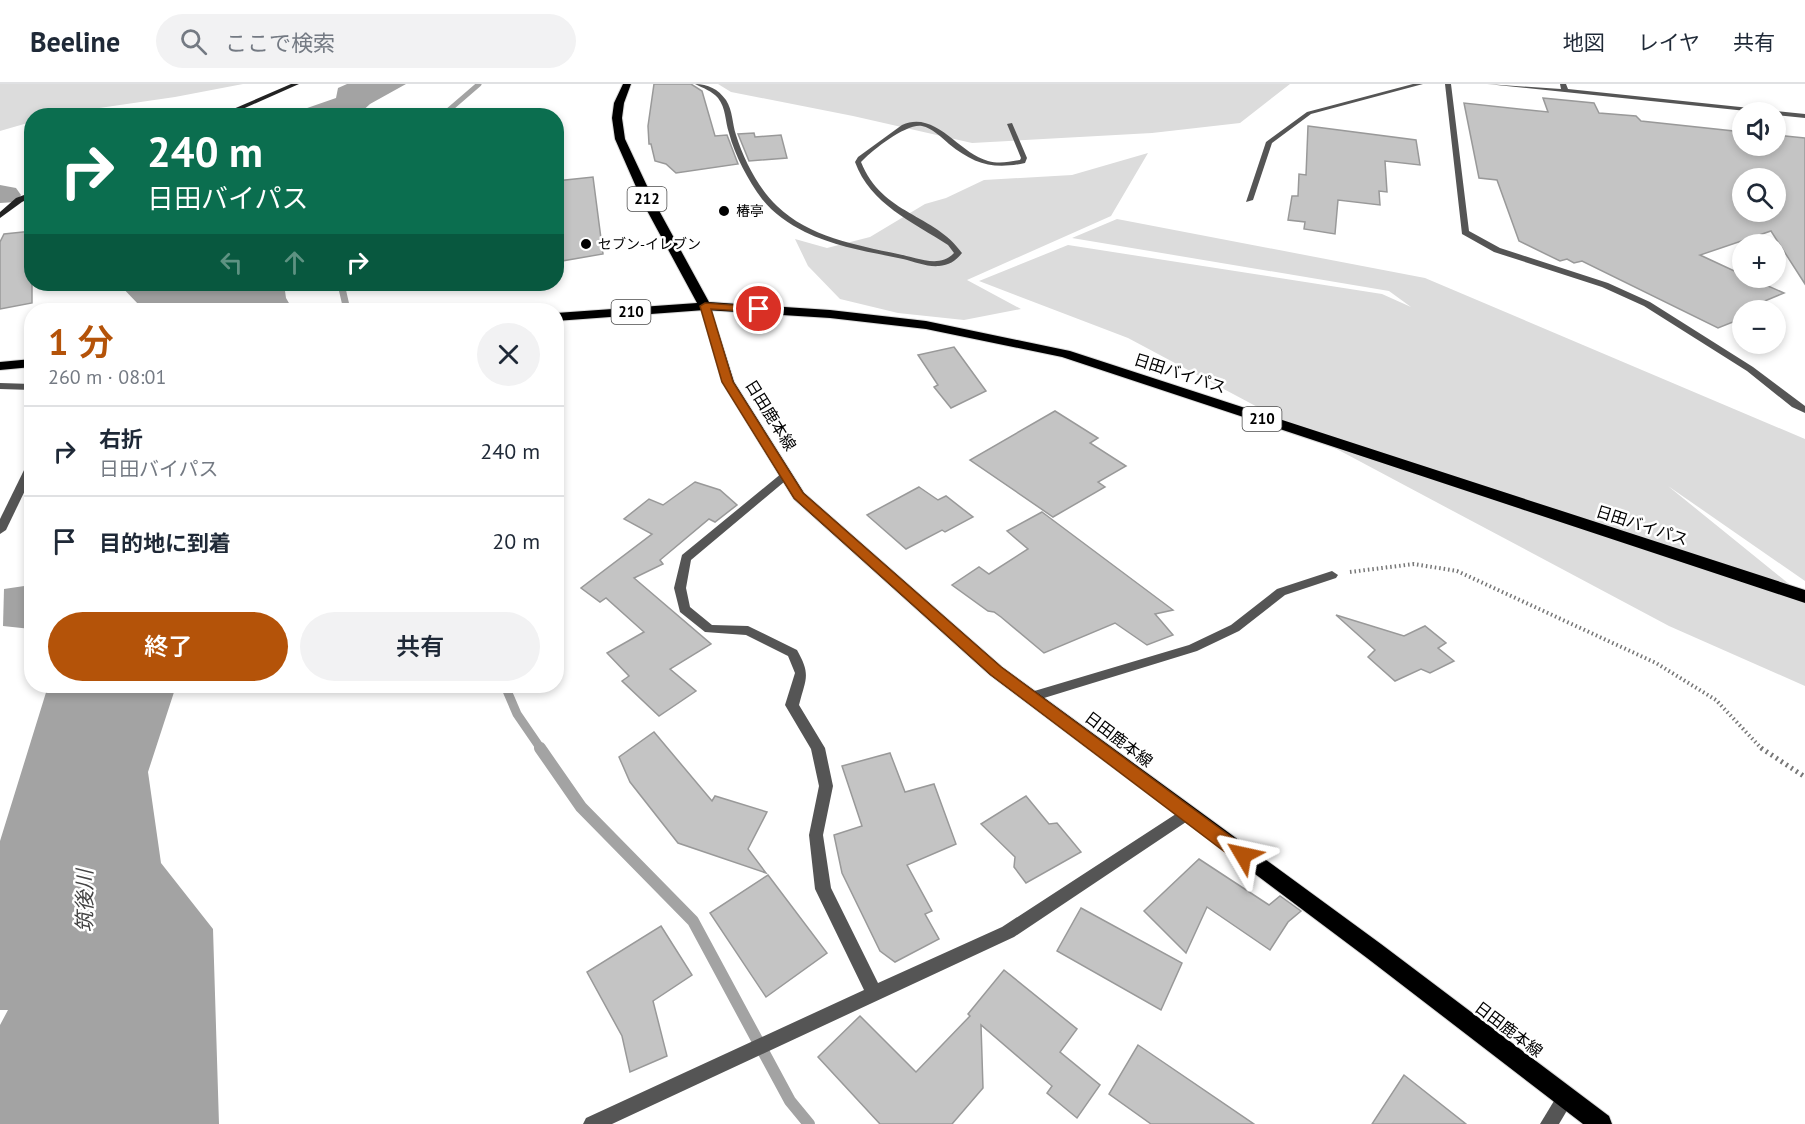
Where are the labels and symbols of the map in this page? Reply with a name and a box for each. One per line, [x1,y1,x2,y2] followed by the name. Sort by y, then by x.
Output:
[628,187,666,211] road number: 212
[736,202,764,220] place label: 椿亭
[717,204,731,218] marker: 椿亭
[598,235,701,253] place label: セブン-イレブン
[579,237,593,251] marker: セブン-イレブン
[733,283,784,334] pin
[612,300,650,324] road number: 210
[1131,349,1229,397] street label: 日田バイパス
[741,376,801,454] street label: 日田鹿本線
[1242,407,1282,431] road number: 210
[1593,501,1691,549] street label: 日田バイパス
[1081,707,1157,771] street label: 日田鹿本線
[1211,823,1275,887] position arrow
[71,868,98,933] water label: 筑後川
[1471,997,1547,1061] street label: 日田鹿本線

